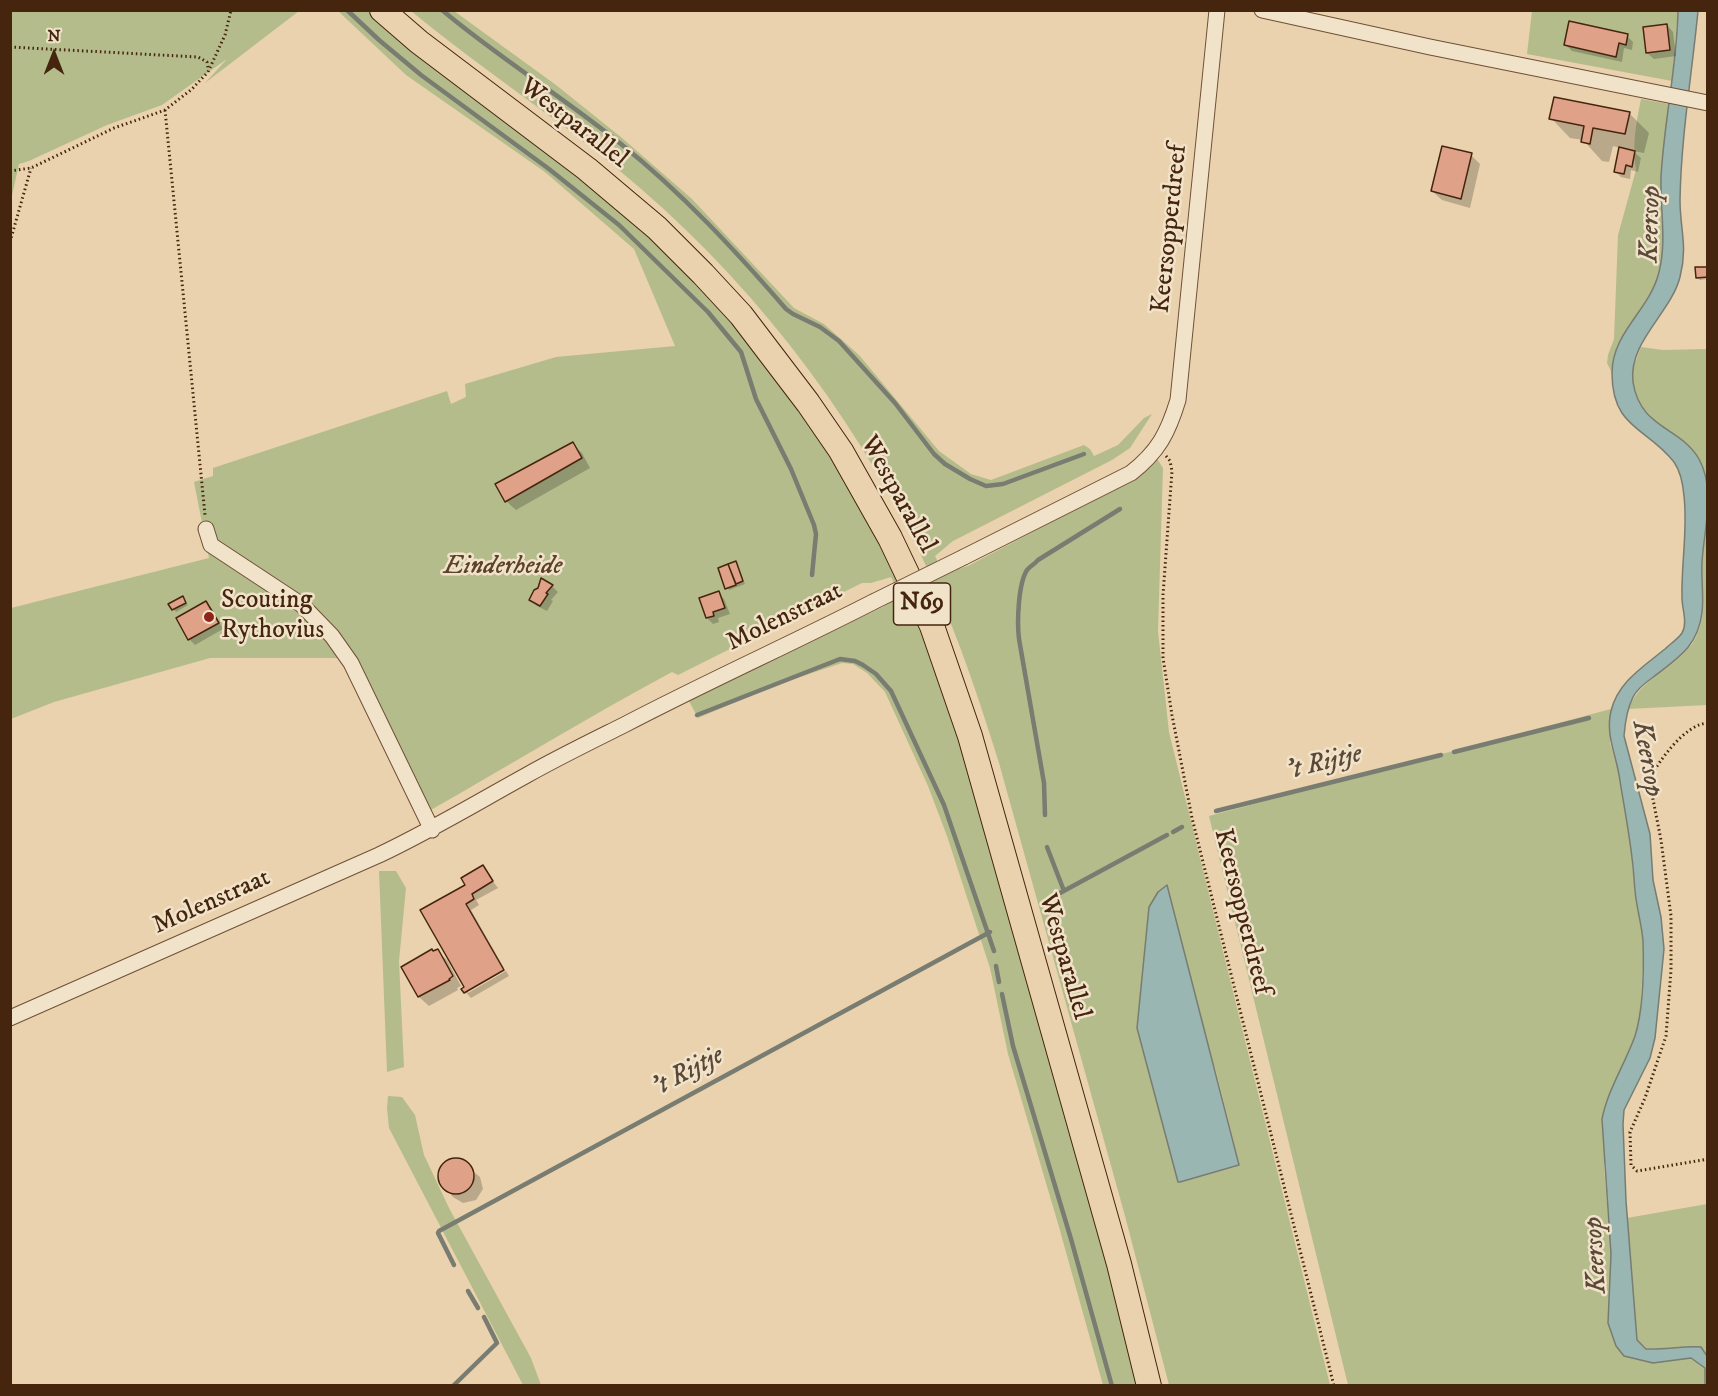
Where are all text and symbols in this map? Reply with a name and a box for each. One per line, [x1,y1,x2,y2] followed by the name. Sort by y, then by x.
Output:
[24,24,84,84] north arrow
[47,26,61,46] text: N
[512,72,634,176] street label: Westparallel
[1147,143,1195,315] street label: Keersopperdreef
[1634,185,1670,263] water label: Keersop
[852,431,942,559] street label: Westparallel
[444,552,562,584] park label: Einderheide
[722,577,848,659] street label: Molenstraat
[894,583,950,625] road number: N69
[221,586,324,648] place label: Scouting Rythovius
[202,610,216,624] marker: Scouting Rythovius
[1623,718,1669,800] water label: Keersop
[1282,739,1366,789] water label: 't Rijtje
[1205,826,1277,998] street label: Keersopperdreef
[149,863,275,943] street label: Molenstraat
[1030,891,1096,1023] street label: Westparallel
[646,1040,730,1106] water label: 't Rijtje
[1579,1216,1615,1294] water label: Keersop

